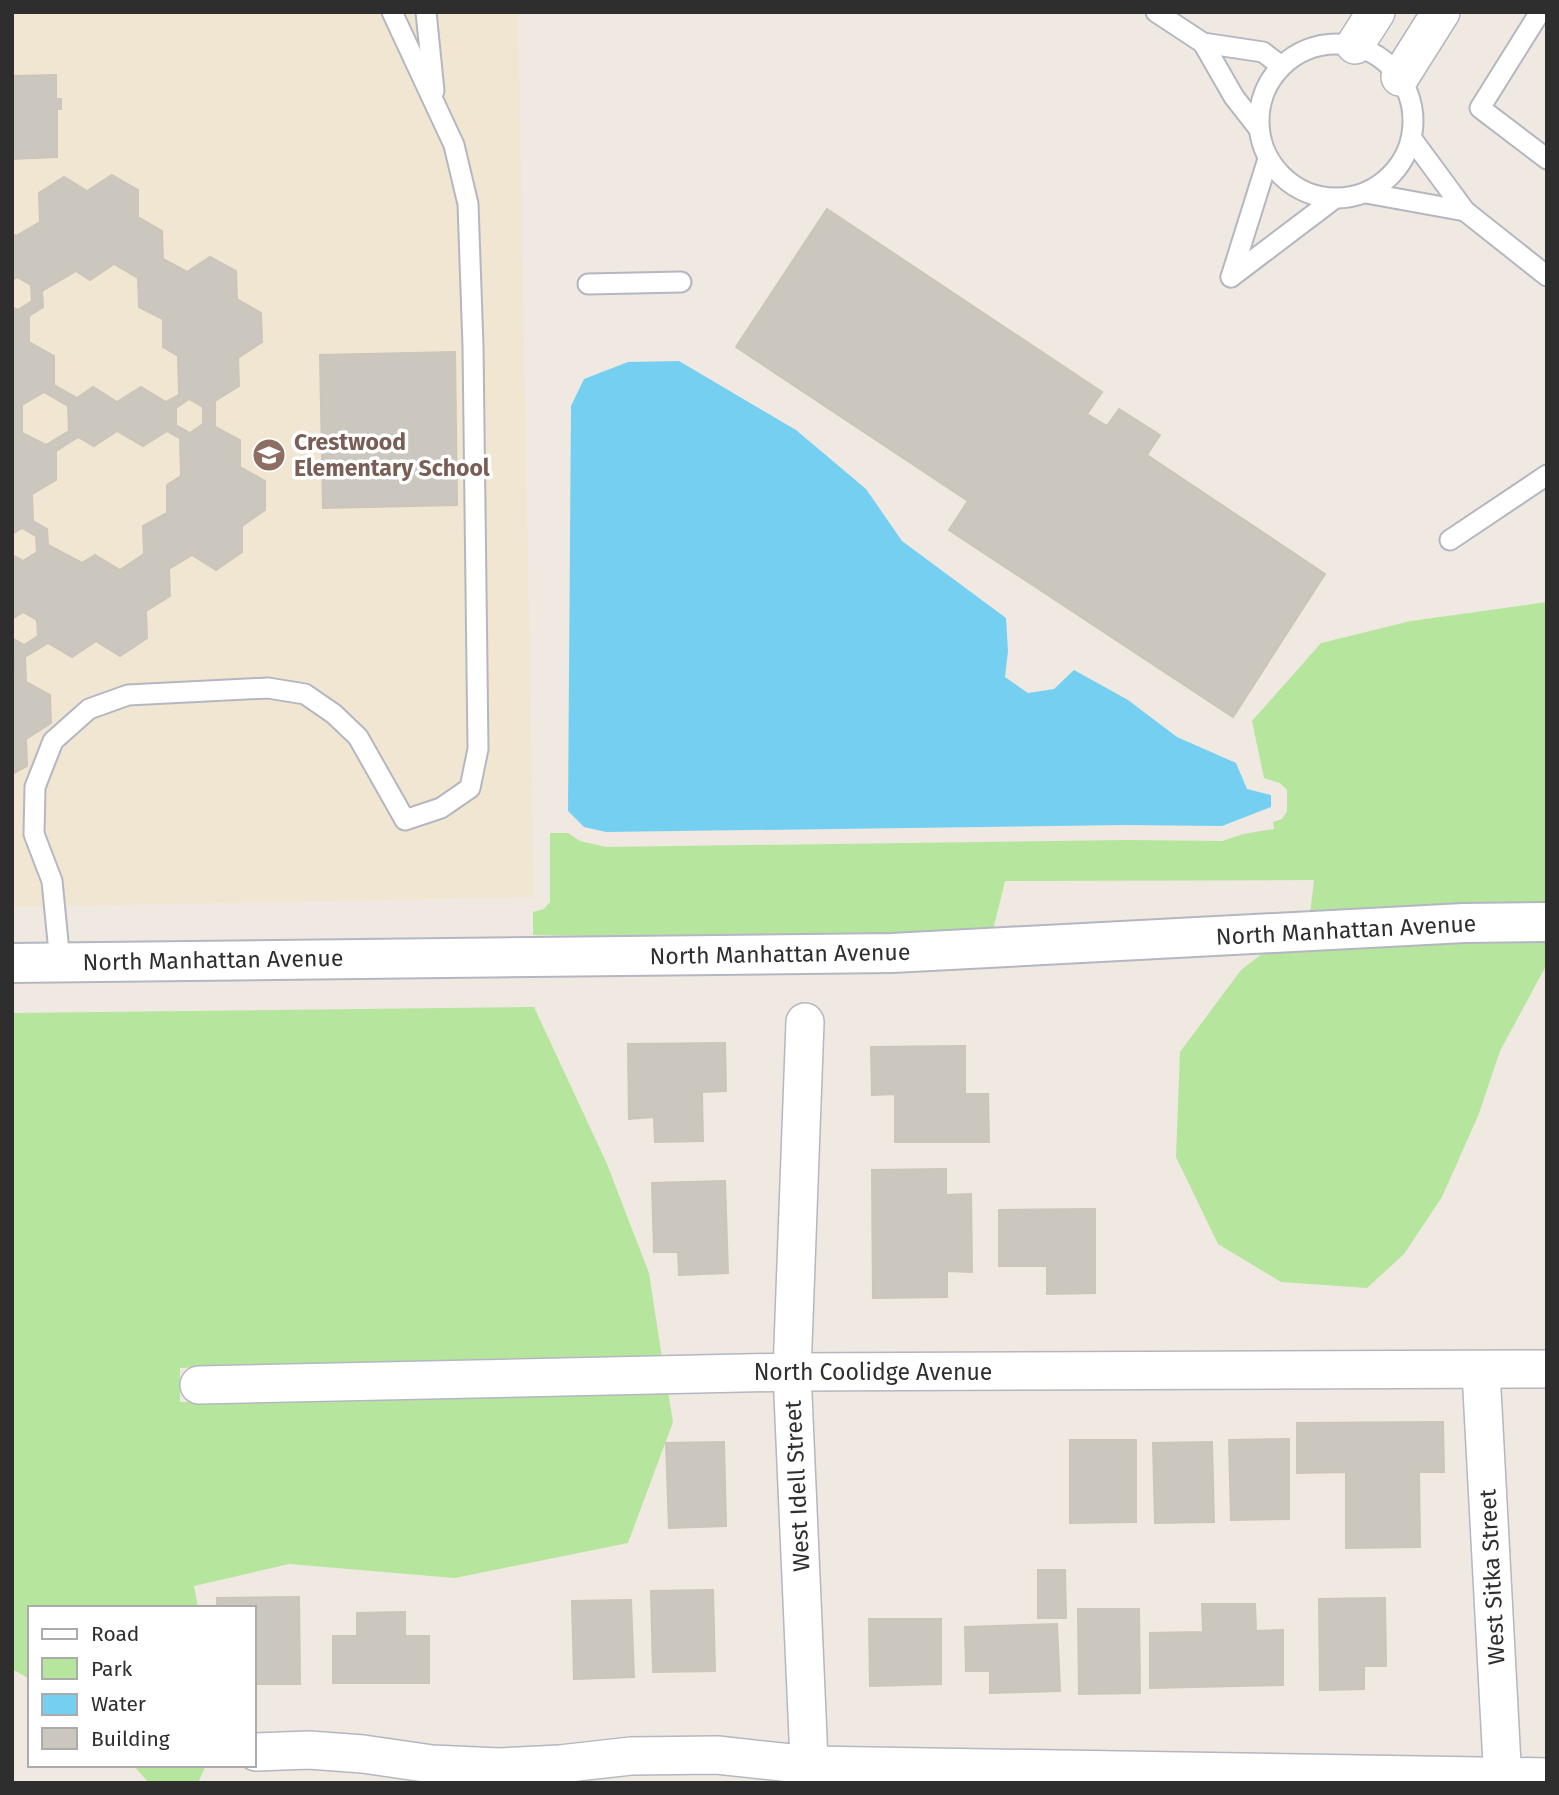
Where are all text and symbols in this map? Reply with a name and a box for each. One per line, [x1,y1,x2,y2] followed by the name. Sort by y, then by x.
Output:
[294,428,490,482] place label: Crestwood Elementary School
[250,436,288,474] school or university icon: Crestwood Elementary School
[1215,909,1477,951] street label: North Manhattan Avenue
[649,938,911,970] street label: North Manhattan Avenue
[82,944,344,976] street label: North Manhattan Avenue
[754,1358,992,1386] street label: North Coolidge Avenue
[778,1399,815,1572] street label: West Idell Street
[1473,1488,1511,1666] street label: West Sitka Street
[28,1606,256,1767] legend
[91,1621,139,1647] text: Road
[91,1656,133,1682] text: Park
[91,1691,146,1717] text: Water
[91,1726,170,1752] text: Building

